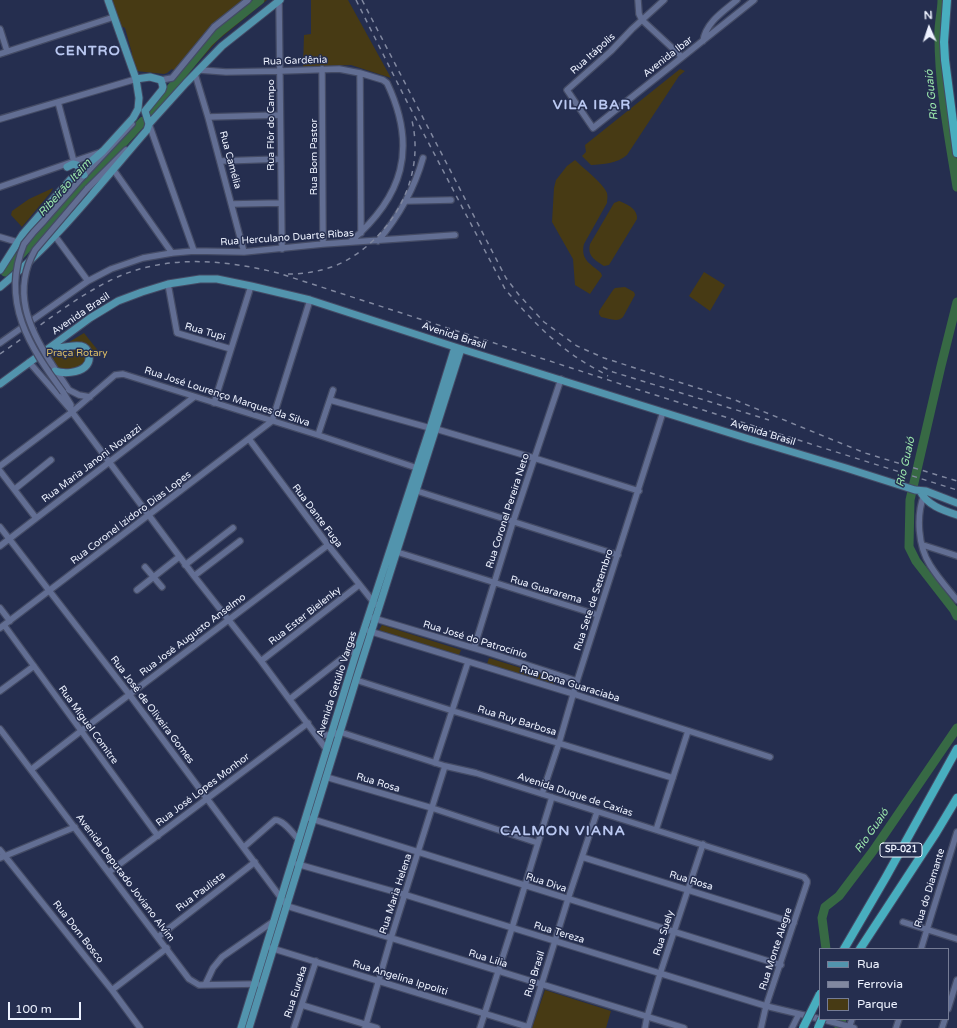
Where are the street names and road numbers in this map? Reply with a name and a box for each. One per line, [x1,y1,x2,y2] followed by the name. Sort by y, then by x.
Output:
[568,31,618,77] street label: Rua Itápolis
[641,34,695,80] street label: Avenida Ibar
[263,54,327,68] street label: Rua Gardênia
[265,79,277,171] street label: Rua Flôr do Campo
[308,119,320,195] street label: Rua Bom Pastor
[217,130,243,190] street label: Rua Camélia
[220,227,354,249] street label: Rua Herculano Duarte Ribas
[50,290,112,338] street label: Avenida Brasil
[183,320,227,344] street label: Rua Tupi
[420,320,488,352] street label: Avenida Brasil
[143,364,311,430] street label: Rua José Lourenço Marques da Silva
[729,417,797,449] street label: Avenida Brasil
[40,422,144,506] street label: Rua Maria Janoni Novazzi
[484,452,532,570] street label: Rua Coronel Pereira Neto
[68,469,194,567] street label: Rua Coronel Izidoro Dias Lopes
[289,482,345,550] street label: Rua Dante Fuga
[572,548,616,652] street label: Rua Sete de Setembro
[509,573,583,607] street label: Rua Guararema
[266,584,344,648] street label: Rua Ester Bielenky
[138,591,248,679] street label: Rua José Augusto Anselmo
[421,618,529,662] street label: Rua José do Patrocínio
[314,630,360,738] street label: Avenida Getúlio Vargas
[108,654,196,766] street label: Rua José de Oliveira Gomes
[519,663,621,705] street label: Rua Dona Guaraciaba
[55,683,121,767] street label: Rua Miguel Comitre
[476,703,558,739] street label: Rua Ruy Barbosa
[154,751,252,829] street label: Rua José Lopes Monhor
[355,771,401,795] street label: Rua Rosa
[516,771,634,819] street label: Avenida Duque de Caxias
[73,812,177,944] street label: Avenida Deputado Joviano Alvim
[880,843,922,857] road number: SP-021
[912,847,948,929] street label: Rua do Diamante
[377,852,415,936] street label: Rua Maria Helena
[668,869,714,893] street label: Rua Rosa
[174,870,228,914] street label: Rua Paulista
[524,871,568,895] street label: Rua Diva
[50,898,106,966] street label: Rua Dom Bosco
[757,906,795,992] street label: Rua Monte Alegre
[651,909,677,957] street label: Rua Suely
[532,920,586,946] street label: Rua Tereza
[467,947,509,971] street label: Rua Lilia
[522,950,548,998] street label: Rua Brasil
[351,958,449,998] street label: Rua Angelina Ippoliti
[282,964,310,1020] street label: Rua Eureka

